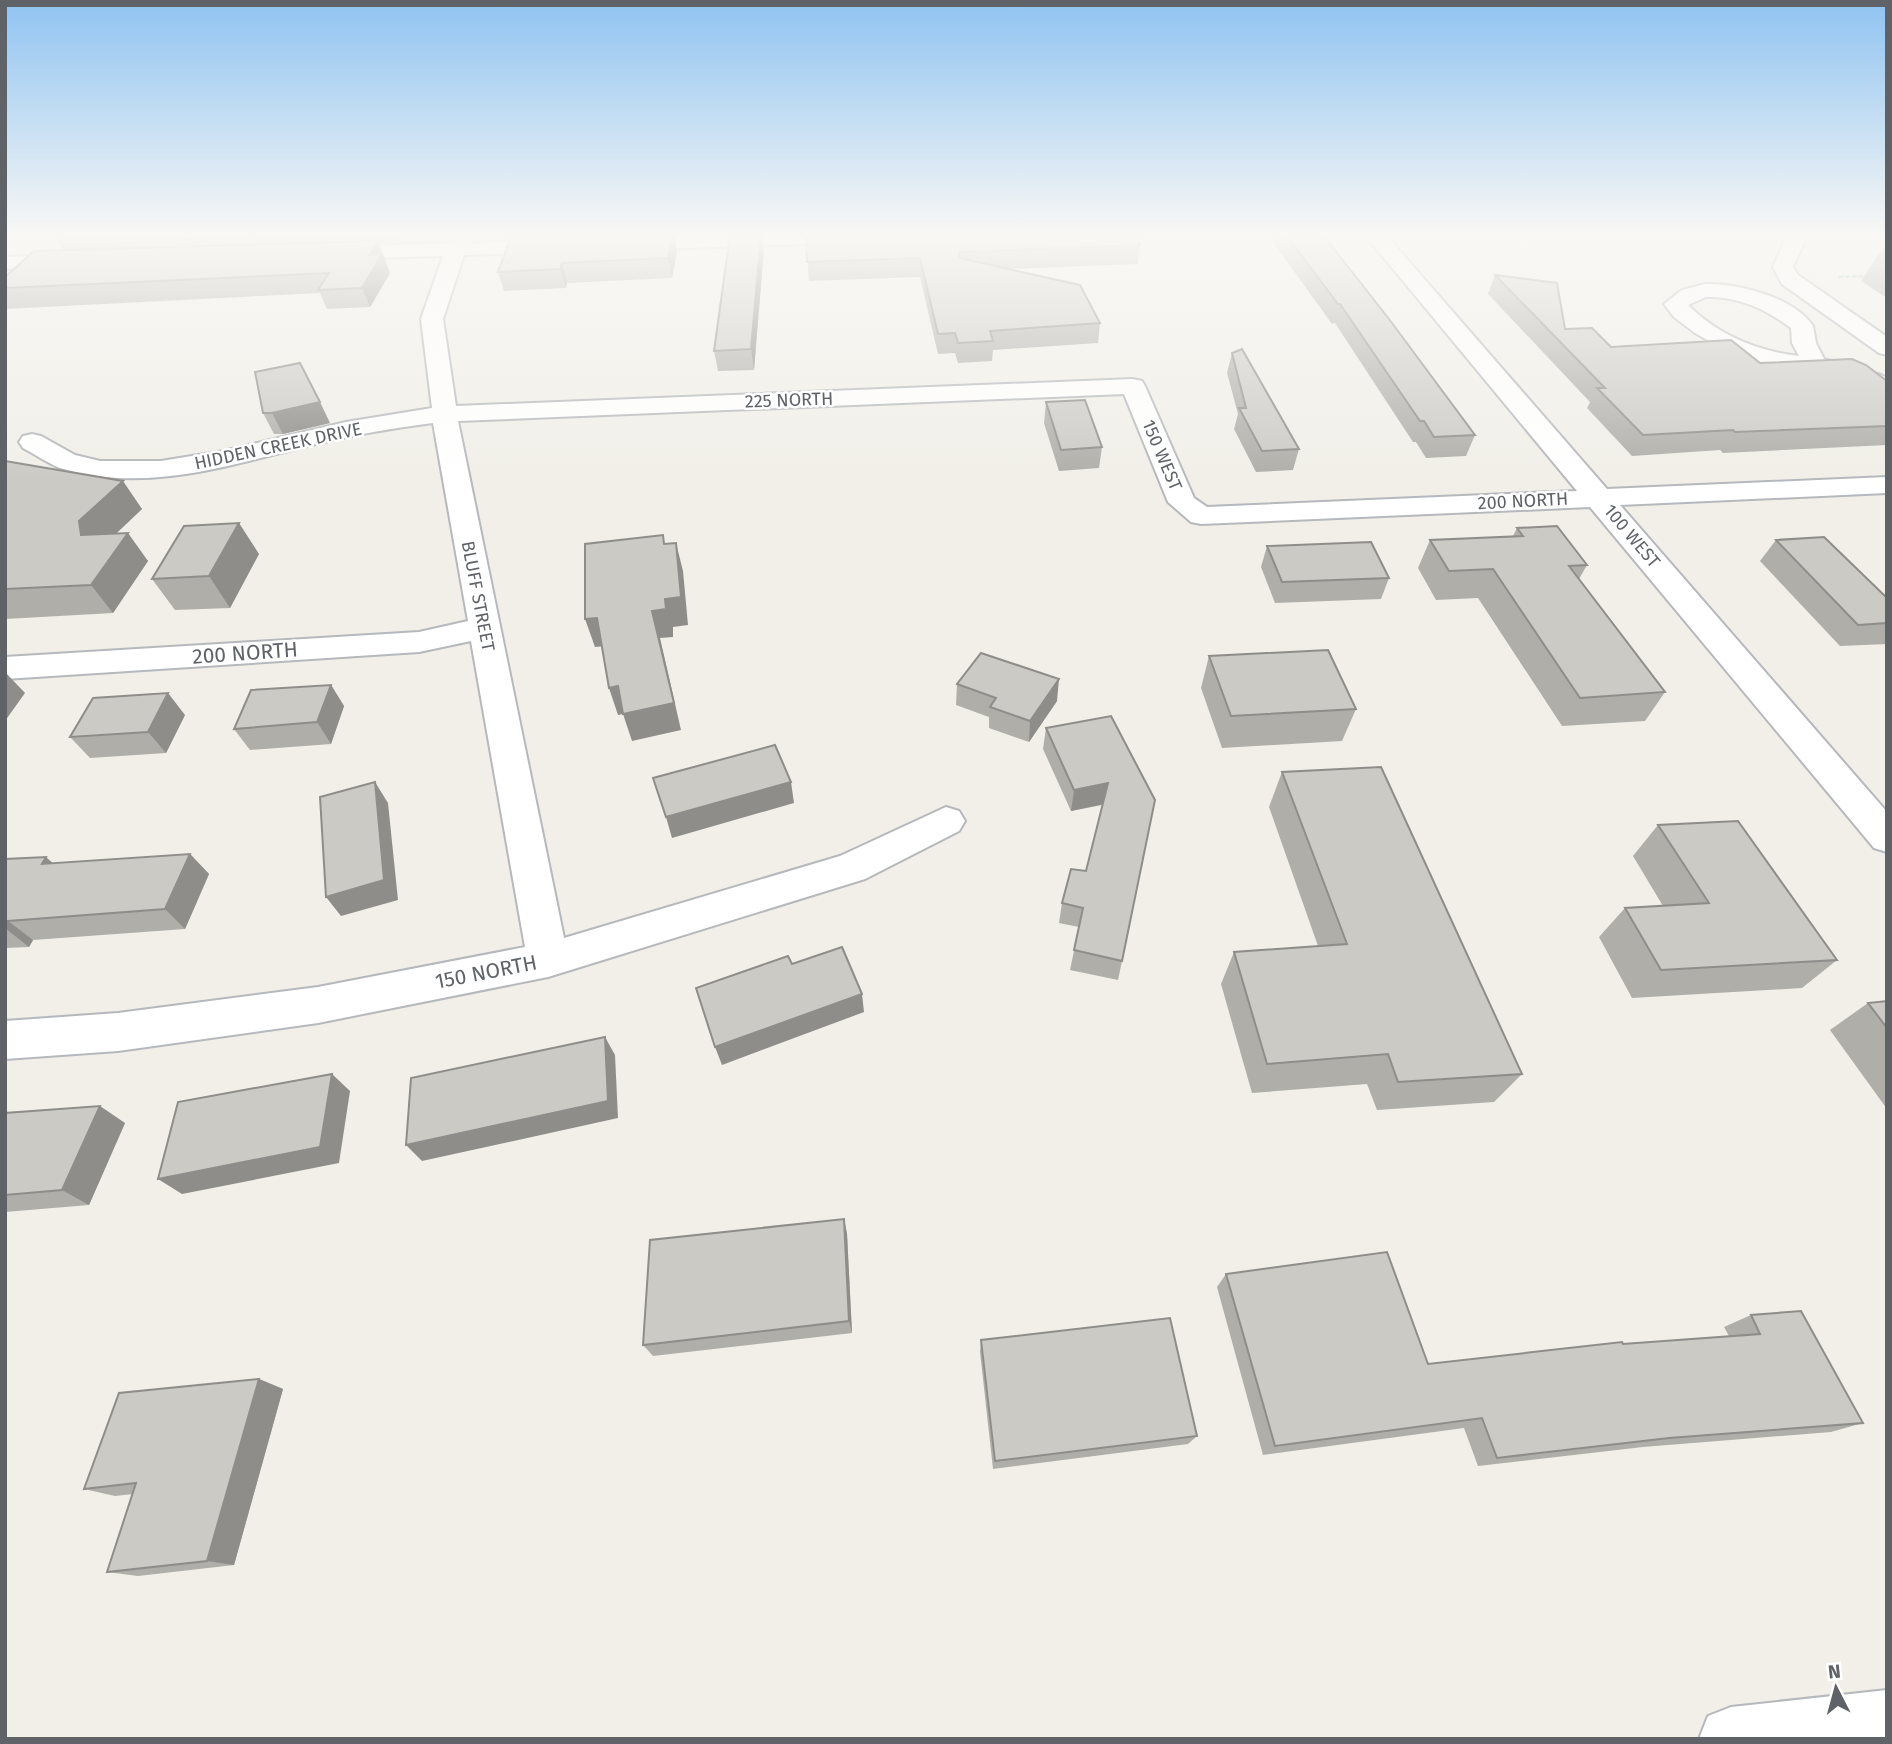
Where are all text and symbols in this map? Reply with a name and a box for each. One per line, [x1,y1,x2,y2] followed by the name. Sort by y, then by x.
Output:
[744,387,834,413] street label: 225 NORTH
[1137,416,1187,494] street label: 150 WEST
[192,418,364,474] street label: HIDDEN CREEK DRIVE
[1477,488,1569,514] street label: 200 NORTH
[1599,500,1665,573] street label: 100 WEST
[457,539,500,654] street label: BLUFF STREET
[191,636,299,670] street label: 200 NORTH
[433,949,539,995] street label: 150 NORTH
[1801,1653,1871,1723] north arrow
[1827,1659,1842,1684] text: N

